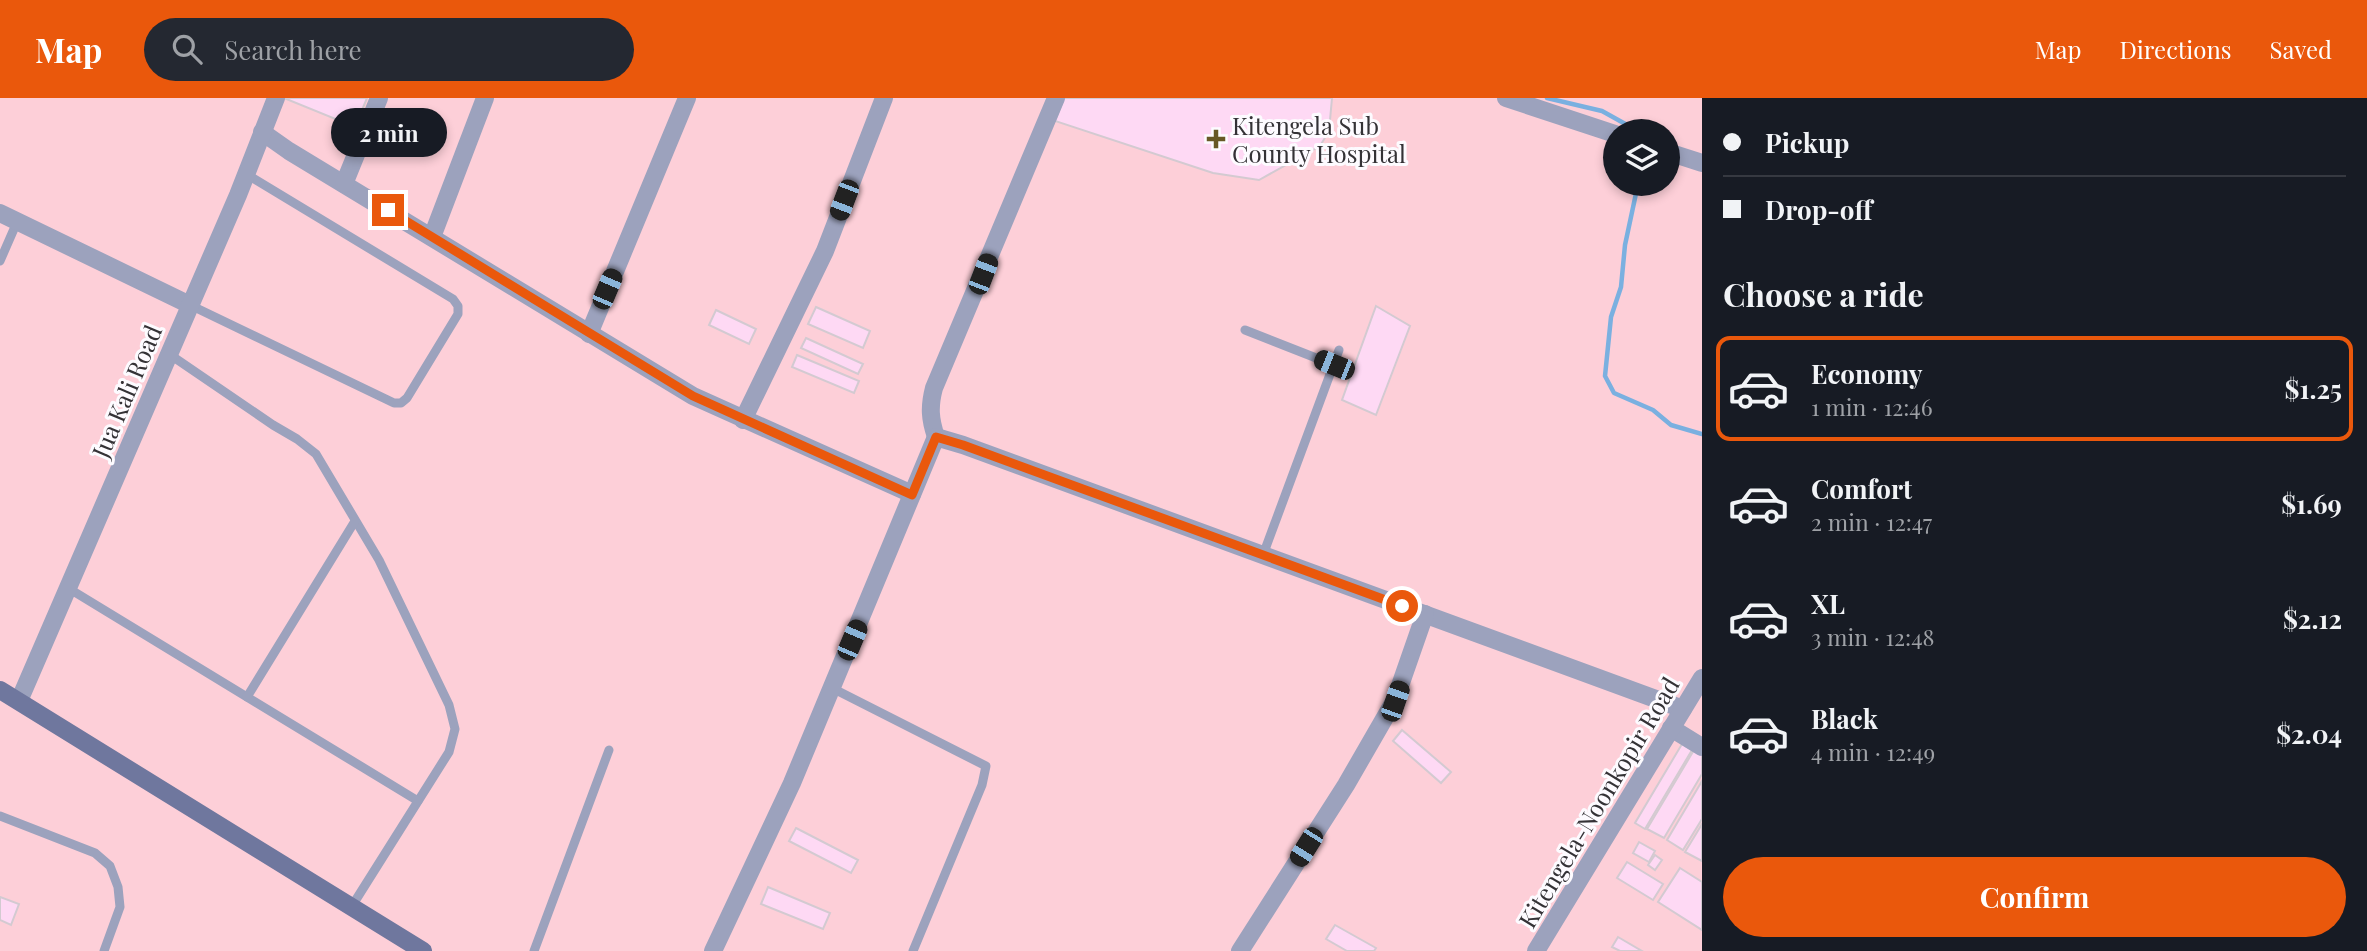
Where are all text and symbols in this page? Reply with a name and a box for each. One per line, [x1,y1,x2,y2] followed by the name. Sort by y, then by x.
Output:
[144,18,634,81] search box
[35,27,102,71] text: Map
[168,30,206,68] icon: search
[224,32,362,67] text: Search here
[2035,33,2081,65] text: Map
[2119,33,2232,65] text: Directions
[2270,33,2332,65] text: Saved
[330,108,446,158] callout: 2 min
[1232,109,1406,169] place label: Kitengela Sub County Hospital
[359,117,419,148] text: 2 min
[1603,119,1680,196] map controls
[1603,119,1680,196] button: layers
[1765,125,1849,160] text: Pickup
[1206,129,1226,149] marker: Kitengela Sub County Hospital
[827,177,862,223] car
[1765,192,1872,227] text: Drop-off
[372,194,404,226] route end
[966,251,1001,297] car
[590,266,625,312] car
[1723,272,1924,315] text: Choose a ride
[83,320,168,463] street label: Jua Kali Road
[1311,347,1358,383] car
[1811,356,1922,391] text: Economy
[1727,357,1790,420] icon: car
[2285,371,2342,406] text: $1.25
[1811,391,1933,422] text: 1 min · 12:46
[1811,471,1912,506] text: Comfort
[1727,472,1790,535] icon: car
[2281,486,2342,521] text: $1.69
[1811,506,1932,537] text: 2 min · 12:47
[1811,586,1845,621] text: XL
[1727,587,1790,650] icon: car
[1386,590,1418,622] route start
[2283,601,2342,636] text: $2.12
[835,617,870,663] car
[1811,621,1935,652] text: 3 min · 12:48
[1510,671,1686,933] street label: Kitengela-Noonkopir Road
[1379,678,1412,724] car
[1811,701,1878,736] text: Black
[1727,702,1790,765] icon: car
[2276,716,2342,751] text: $2.04
[1811,736,1935,767] text: 4 min · 12:49
[1286,824,1327,870] car
[1723,857,2346,937] button: Confirm

